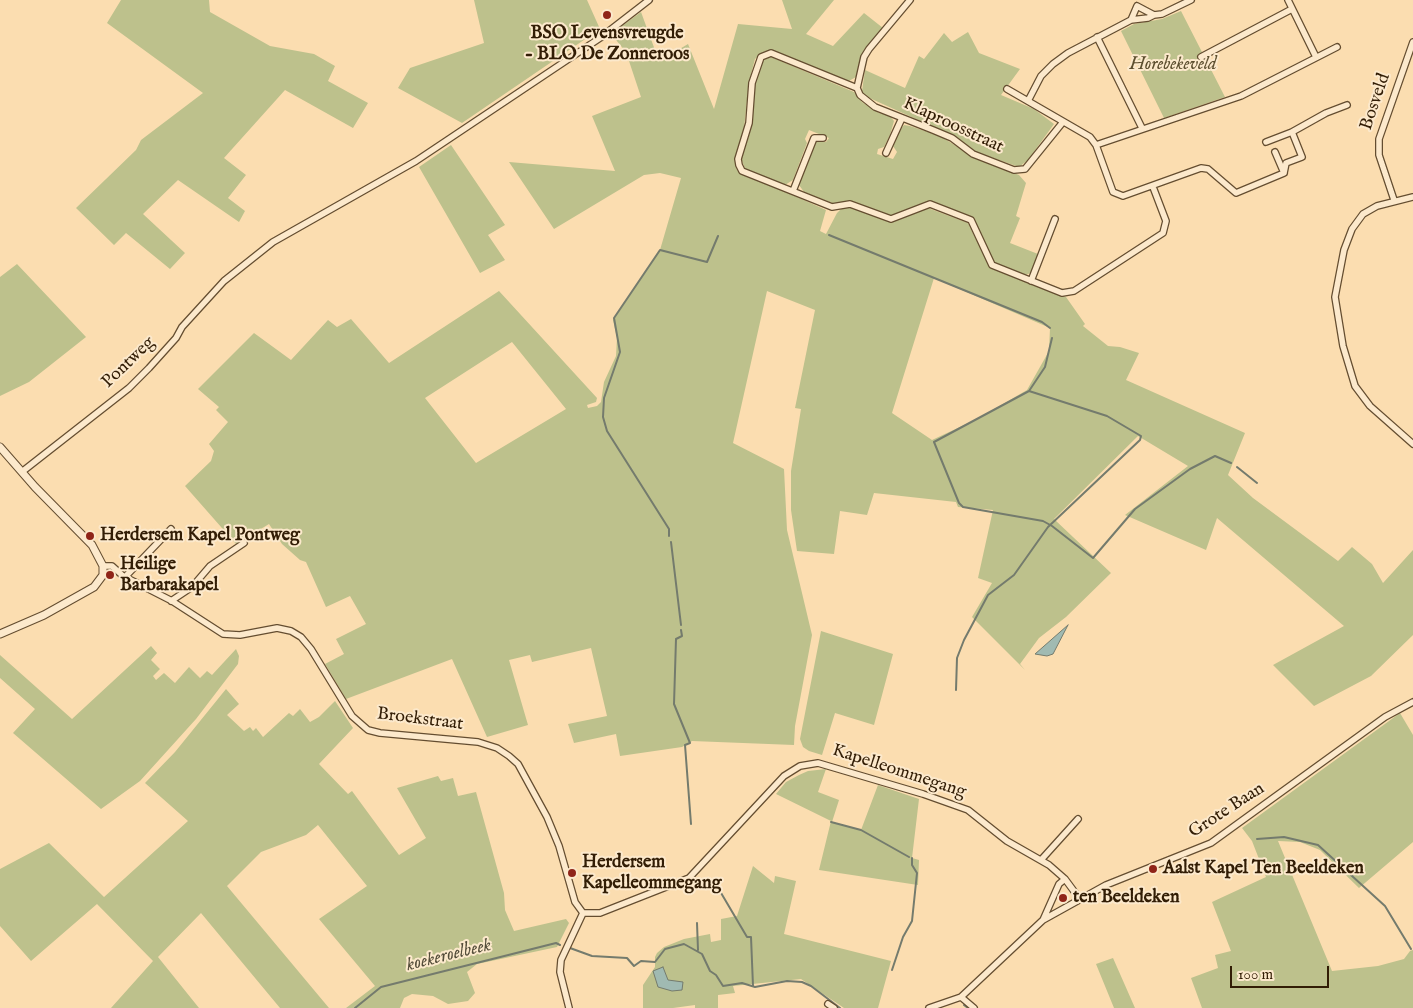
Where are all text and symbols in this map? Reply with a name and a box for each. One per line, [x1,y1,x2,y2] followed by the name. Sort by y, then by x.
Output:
[601,9,613,21] marker: BSO Levensvreugde - BLO De Zonneroos
[525,23,689,66] place label: BSO Levensvreugde - BLO De Zonneroos
[1129,54,1217,76] park label: Horebekeveld
[1356,71,1396,133] street label: Bosveld
[899,93,1007,159] street label: Klaproosstraat
[98,333,160,393] street label: Pontweg
[100,525,300,547] place label: Herdersem Kapel Pontweg
[84,530,96,542] marker: Herdersem Kapel Pontweg
[120,554,218,596] place label: Heilige Barbarakapel
[104,569,116,581] marker: Heilige Barbarakapel
[376,704,464,736] street label: Broekstraat
[829,740,969,804] street label: Kapelleommegang
[1185,779,1269,843] street label: Grote Baan
[582,852,721,894] place label: Herdersem Kapelleommegang
[1163,858,1364,880] place label: Aalst Kapel Ten Beeldeken
[1147,863,1159,875] marker: Aalst Kapel Ten Beeldeken
[566,867,578,879] marker: Herdersem Kapelleommegang
[1073,887,1179,909] place label: ten Beeldeken
[1057,892,1069,904] marker: ten Beeldeken
[404,934,494,978] water label: koekeroelbeek
[1233,956,1332,988] scale bar
[1238,965,1273,984] text: 100 m

